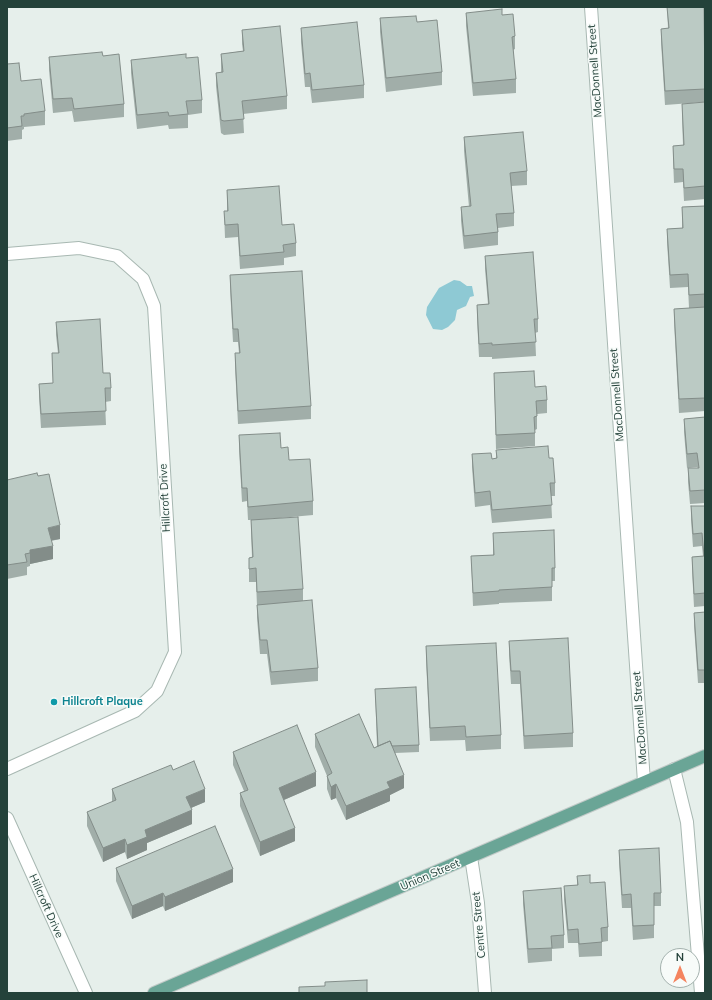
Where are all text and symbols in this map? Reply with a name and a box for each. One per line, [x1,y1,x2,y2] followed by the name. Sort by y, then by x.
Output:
[585,24,605,118] street label: MacDonnell Street
[607,348,627,442] street label: MacDonnell Street
[157,463,173,533] street label: Hillcroft Drive
[630,671,650,765] street label: MacDonnell Street
[62,695,143,709] place label: Hillcroft Plaque
[49,697,59,707] marker: Hillcroft Plaque
[398,857,462,893] street label: Union Street
[26,872,66,940] street label: Hillcroft Drive
[470,891,488,959] street label: Centre Street
[660,948,700,988] north arrow
[676,950,684,964] text: N

